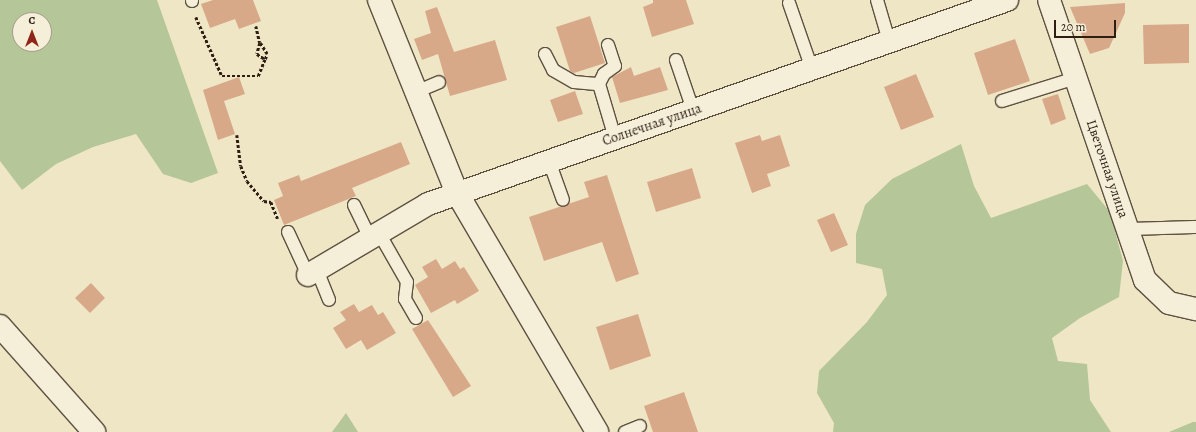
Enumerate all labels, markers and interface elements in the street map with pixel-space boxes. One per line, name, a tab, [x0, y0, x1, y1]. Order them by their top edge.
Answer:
north arrow	[12, 12, 52, 52]
scale bar	[1056, 12, 1118, 38]
text: С	[29, 13, 35, 28]
text: 20 m	[1061, 19, 1085, 35]
street label: Солнечная улица	[600, 100, 704, 150]
street label: Цветочная улица	[1082, 118, 1132, 220]

